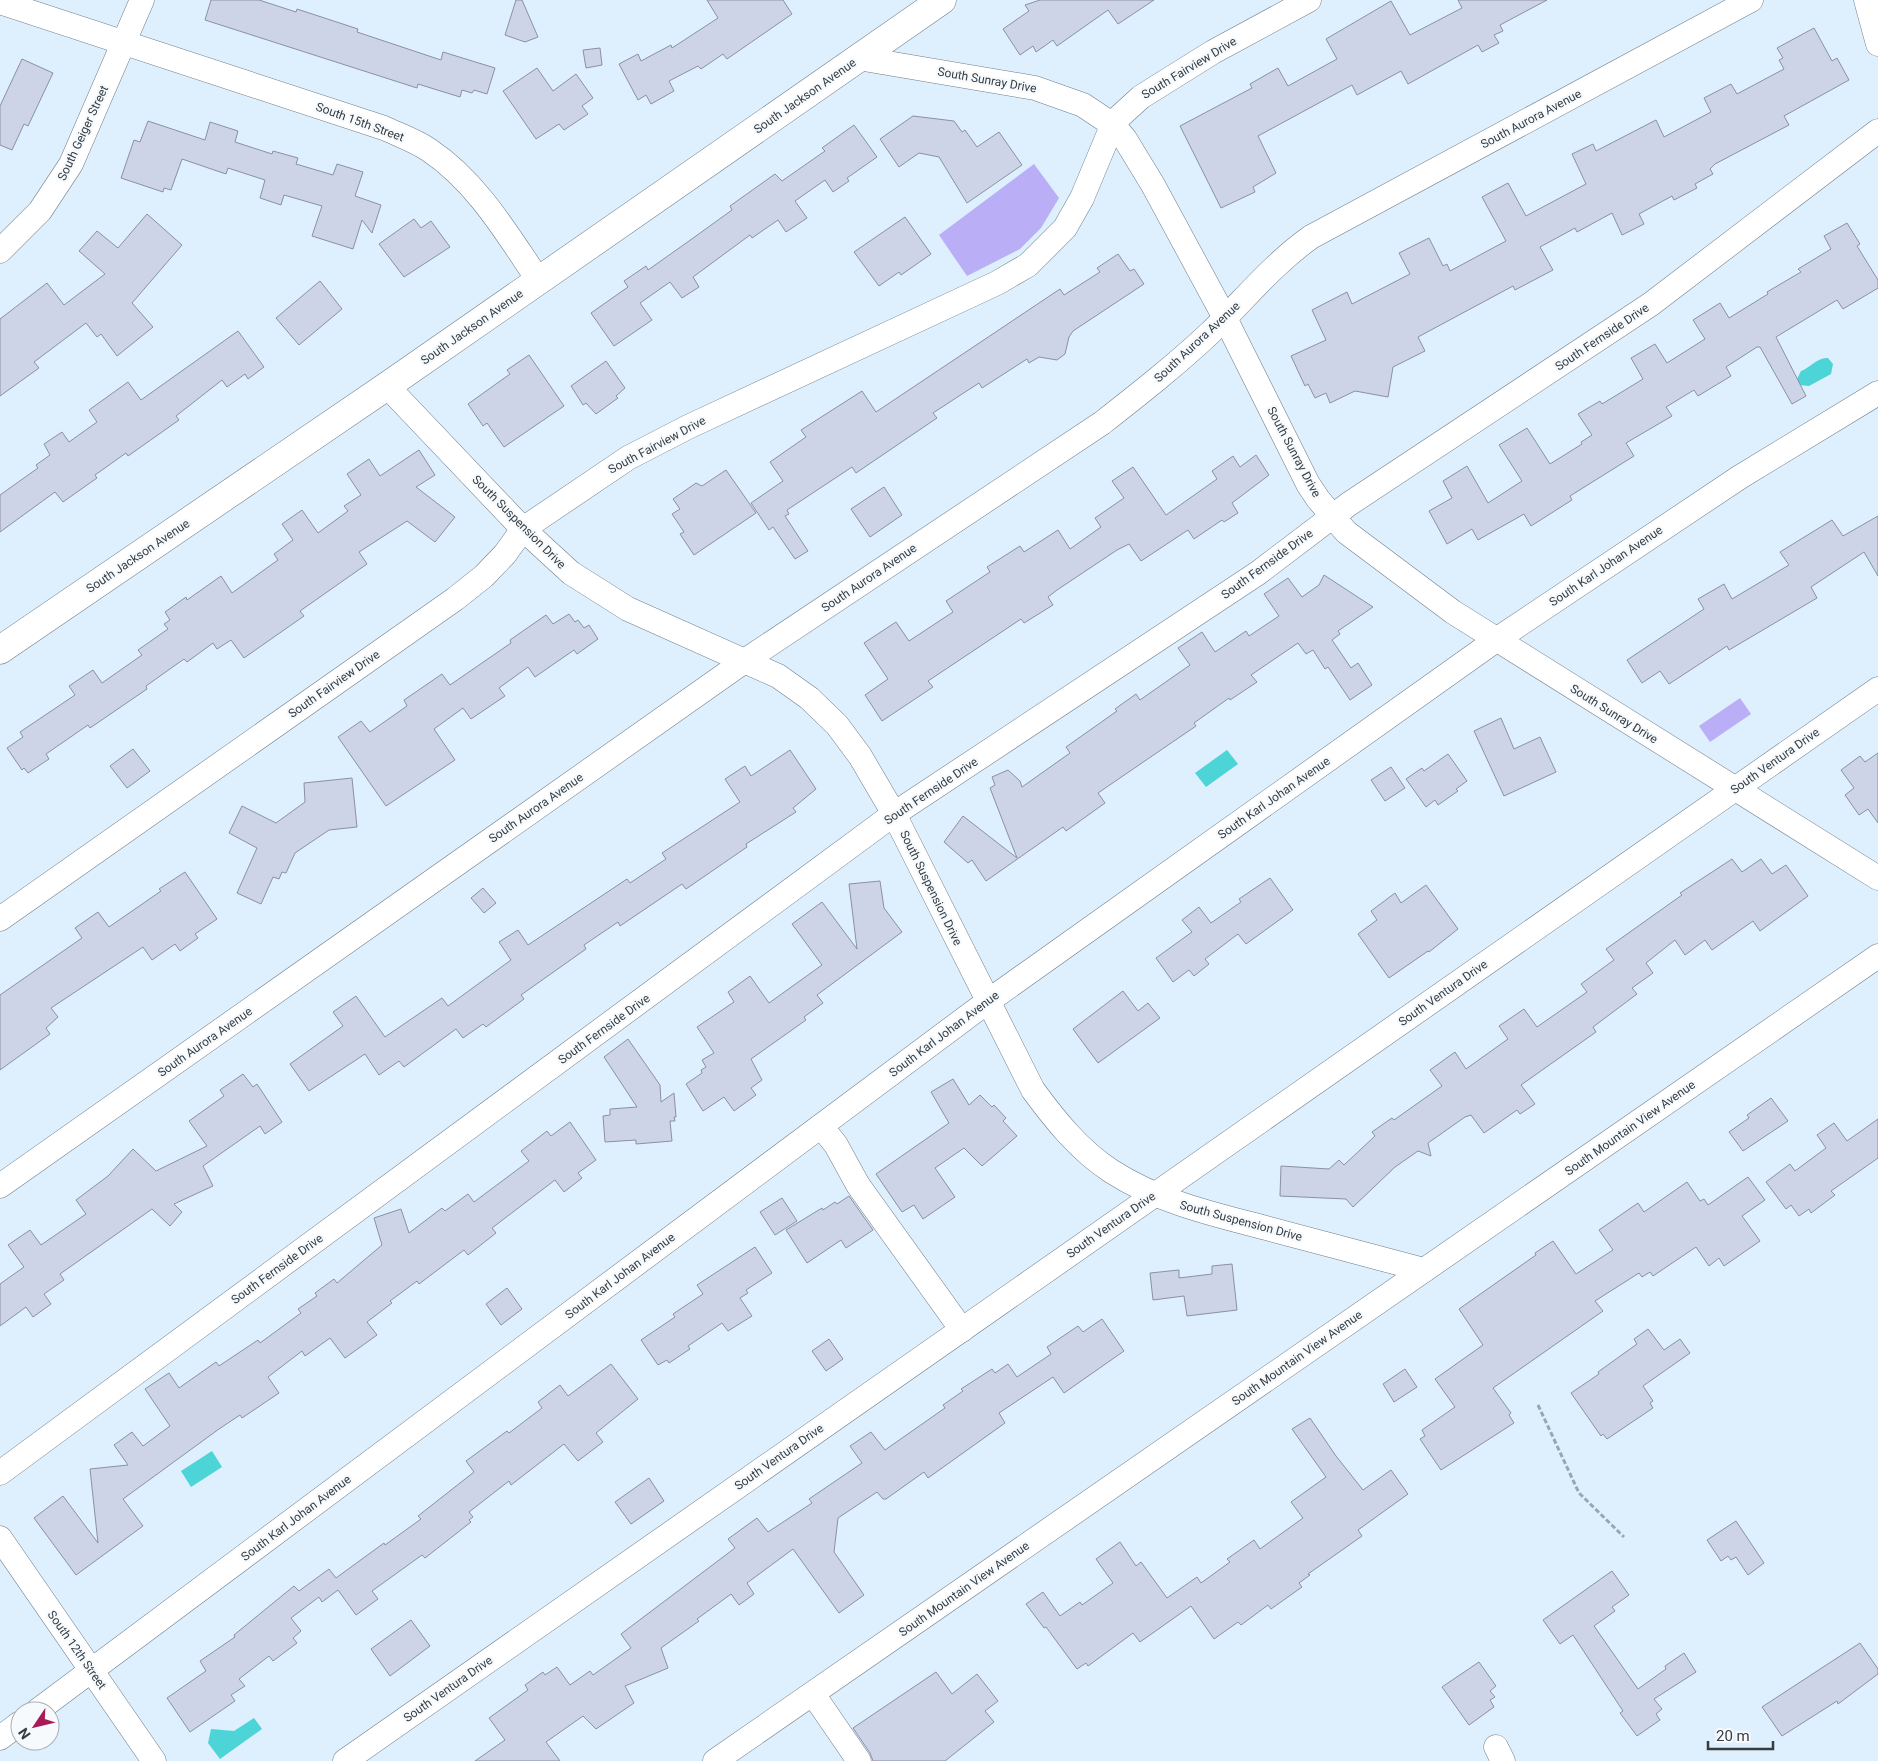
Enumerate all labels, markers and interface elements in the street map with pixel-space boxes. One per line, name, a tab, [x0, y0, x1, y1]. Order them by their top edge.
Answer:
street label: South Fairview Drive	[1139, 34, 1239, 102]
street label: South Jackson Avenue	[751, 55, 859, 137]
street label: South Sunray Drive	[936, 64, 1038, 96]
street label: South Geiger Street	[55, 83, 111, 183]
street label: South Aurora Avenue	[1478, 87, 1584, 151]
street label: South 15th Street	[314, 100, 406, 144]
street label: South Jackson Avenue	[418, 286, 526, 368]
street label: South Aurora Avenue	[1151, 299, 1243, 385]
street label: South Fernside Drive	[1553, 300, 1651, 374]
street label: South Sunray Drive	[1264, 404, 1324, 500]
street label: South Fairview Drive	[606, 413, 708, 477]
street label: South Suspension Drive	[469, 472, 569, 572]
street label: South Jackson Avenue	[84, 516, 192, 596]
street label: South Karl Johan Avenue	[1547, 523, 1665, 609]
street label: South Fernside Drive	[1218, 526, 1316, 602]
street label: South Aurora Avenue	[819, 541, 919, 615]
street label: South Fairview Drive	[286, 647, 382, 721]
street label: South Sunray Drive	[1568, 681, 1660, 747]
street label: South Ventura Drive	[1728, 725, 1822, 797]
street label: South Fernside Drive	[882, 754, 980, 828]
street label: South Karl Johan Avenue	[1215, 754, 1333, 842]
street label: South Aurora Avenue	[486, 770, 586, 846]
street label: South Suspension Drive	[897, 828, 965, 948]
street label: South Ventura Drive	[1396, 957, 1490, 1029]
street label: South Karl Johan Avenue	[886, 988, 1002, 1080]
street label: South Fernside Drive	[555, 991, 653, 1067]
street label: South Aurora Avenue	[155, 1004, 255, 1080]
street label: South Mountain View Avenue	[1562, 1078, 1698, 1178]
street label: South Ventura Drive	[1064, 1189, 1158, 1261]
street label: South Suspension Drive	[1178, 1198, 1304, 1244]
street label: South Karl Johan Avenue	[562, 1230, 678, 1322]
street label: South Fernside Drive	[228, 1231, 326, 1307]
street label: South Mountain View Avenue	[1229, 1308, 1365, 1408]
street label: South Ventura Drive	[732, 1421, 826, 1493]
street label: South Karl Johan Avenue	[238, 1472, 354, 1564]
street label: South Mountain View Avenue	[896, 1539, 1032, 1639]
street label: South 12th Street	[45, 1608, 109, 1692]
street label: South Ventura Drive	[401, 1653, 495, 1725]
north arrow	[10, 1701, 60, 1751]
scale bar	[1708, 1718, 1773, 1750]
text: N	[15, 1725, 34, 1742]
text: 20 m	[1716, 1727, 1750, 1745]

